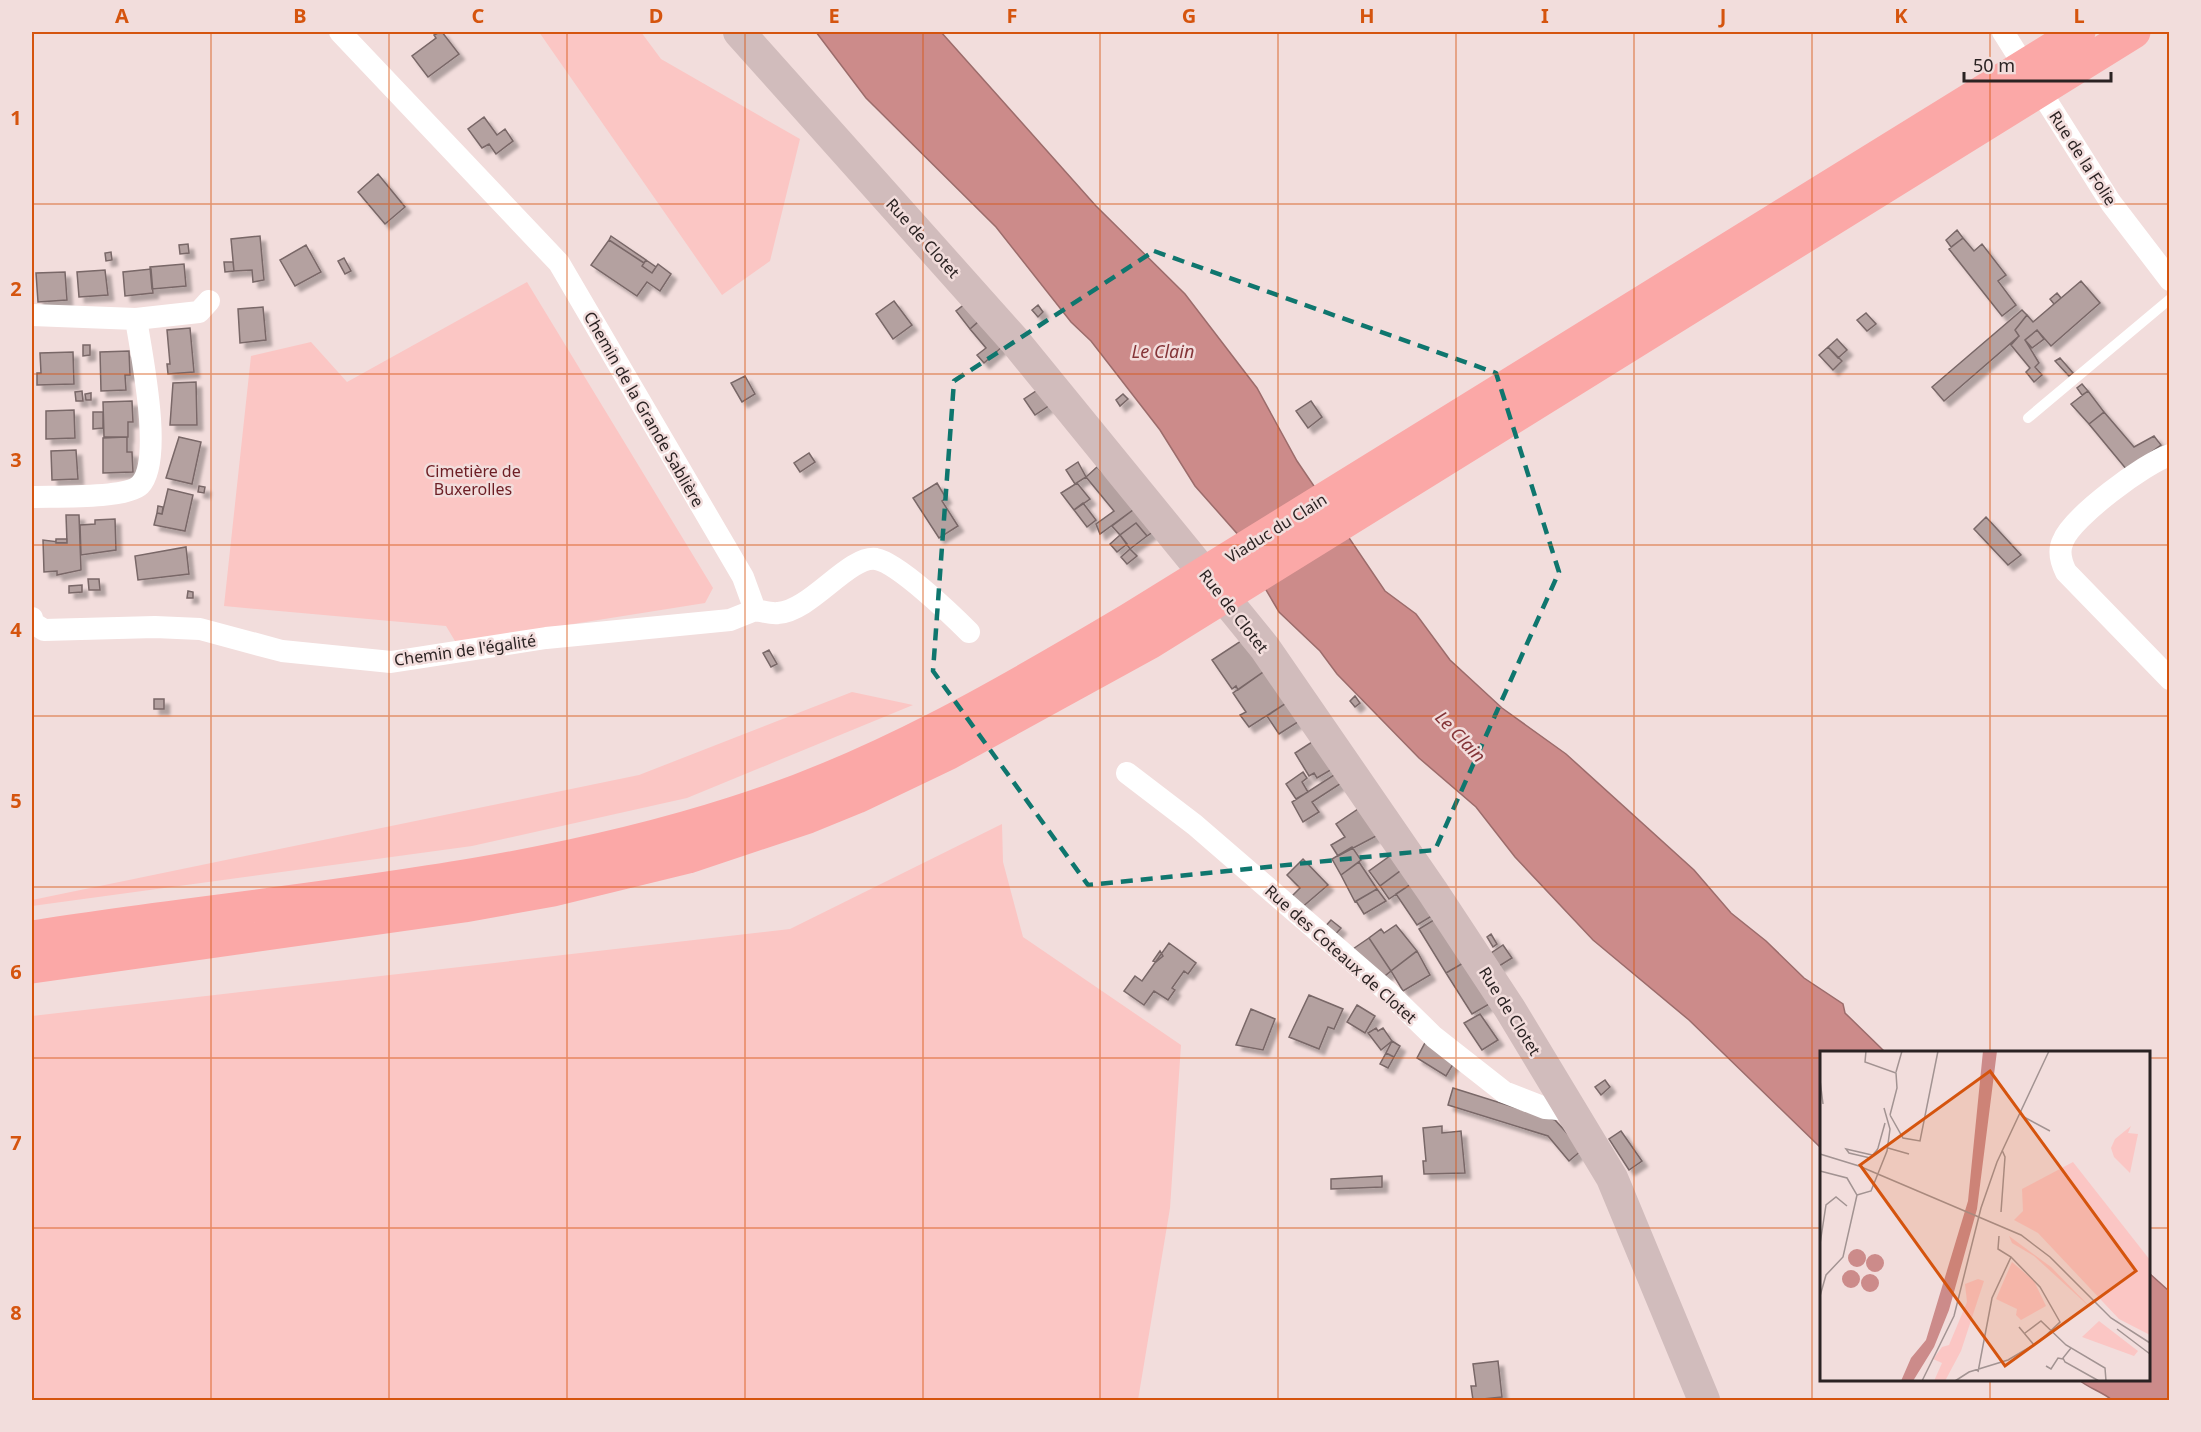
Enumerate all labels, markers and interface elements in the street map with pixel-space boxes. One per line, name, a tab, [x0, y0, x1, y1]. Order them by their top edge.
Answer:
text: A	[115, 2, 129, 29]
text: B	[293, 2, 307, 29]
text: C	[472, 2, 485, 29]
text: D	[649, 2, 663, 29]
text: E	[828, 2, 840, 29]
text: F	[1007, 2, 1017, 29]
text: G	[1182, 2, 1196, 29]
text: H	[1359, 2, 1375, 29]
text: I	[1541, 2, 1549, 29]
text: J	[1718, 2, 1726, 29]
text: K	[1894, 2, 1908, 29]
text: L	[2073, 2, 2085, 29]
scale bar	[1964, 45, 2111, 83]
text: 50 m	[1973, 53, 2015, 77]
text: 1	[10, 104, 22, 131]
street label: Rue de la Folie	[2044, 106, 2122, 210]
street label: Rue de Clotet	[881, 193, 965, 283]
text: 2	[10, 275, 22, 302]
street label: Chemin de la Grande Sablière	[579, 307, 709, 511]
water label: Le Clain	[1132, 339, 1194, 363]
text: 3	[10, 446, 22, 473]
park label: Cimetière de Buxerolles	[425, 460, 521, 500]
street label: Viaduc du Clain	[1221, 488, 1331, 568]
street label: Rue de Clotet	[1194, 565, 1274, 658]
text: 4	[10, 616, 22, 643]
street label: Chemin de l'égalité	[393, 629, 537, 671]
water label: Le Clain	[1430, 705, 1491, 767]
text: 5	[10, 787, 22, 814]
street label: Rue des Coteaux de Clotet	[1260, 880, 1422, 1028]
text: 6	[10, 958, 22, 985]
street label: Rue de Clotet	[1474, 963, 1546, 1060]
inset map	[1820, 1051, 2150, 1381]
text: 7	[10, 1129, 22, 1156]
text: 8	[10, 1299, 22, 1326]

